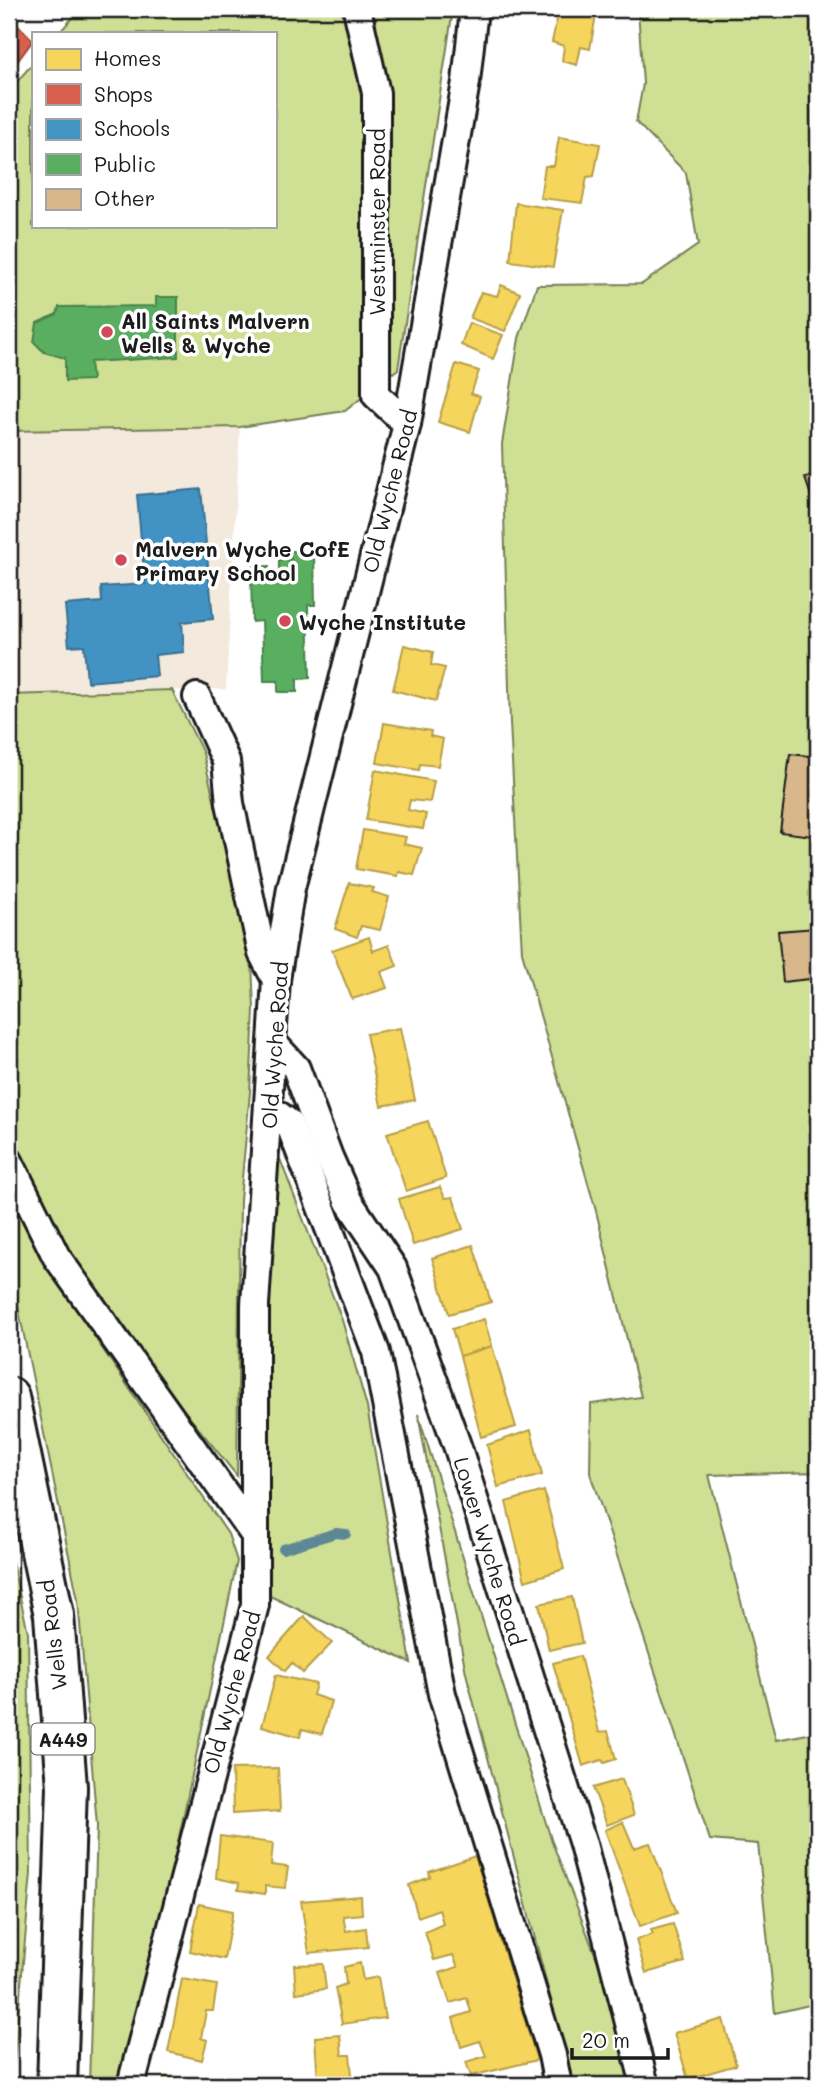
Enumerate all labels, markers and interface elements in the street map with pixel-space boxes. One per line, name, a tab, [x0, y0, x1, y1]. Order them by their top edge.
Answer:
legend	[32, 32, 276, 228]
text: Homes	[94, 44, 161, 71]
text: Shops	[94, 80, 153, 107]
text: Schools	[94, 114, 170, 141]
street label: Westminster Road	[363, 128, 390, 316]
text: Public	[94, 150, 156, 177]
text: Other	[94, 184, 155, 211]
place label: All Saints Malvern Wells & Wyche	[121, 307, 310, 359]
marker: All Saints Malvern Wells & Wyche	[99, 324, 115, 340]
street label: Old Wyche Road	[356, 406, 422, 576]
place label: Malvern Wyche CofE Primary School	[135, 535, 350, 587]
marker: Malvern Wyche CofE Primary School	[113, 552, 129, 568]
place label: Wyche Institute	[299, 608, 466, 636]
marker: Wyche Institute	[277, 613, 293, 629]
street label: Old Wyche Road	[255, 960, 293, 1130]
street label: Lower Wyche Road	[448, 1453, 532, 1649]
street label: Wells Road	[32, 1578, 72, 1692]
street label: Old Wyche Road	[196, 1608, 266, 1776]
road number: A449	[32, 1723, 94, 1754]
scale bar	[572, 2017, 668, 2061]
text: 20 m	[582, 2026, 630, 2053]

